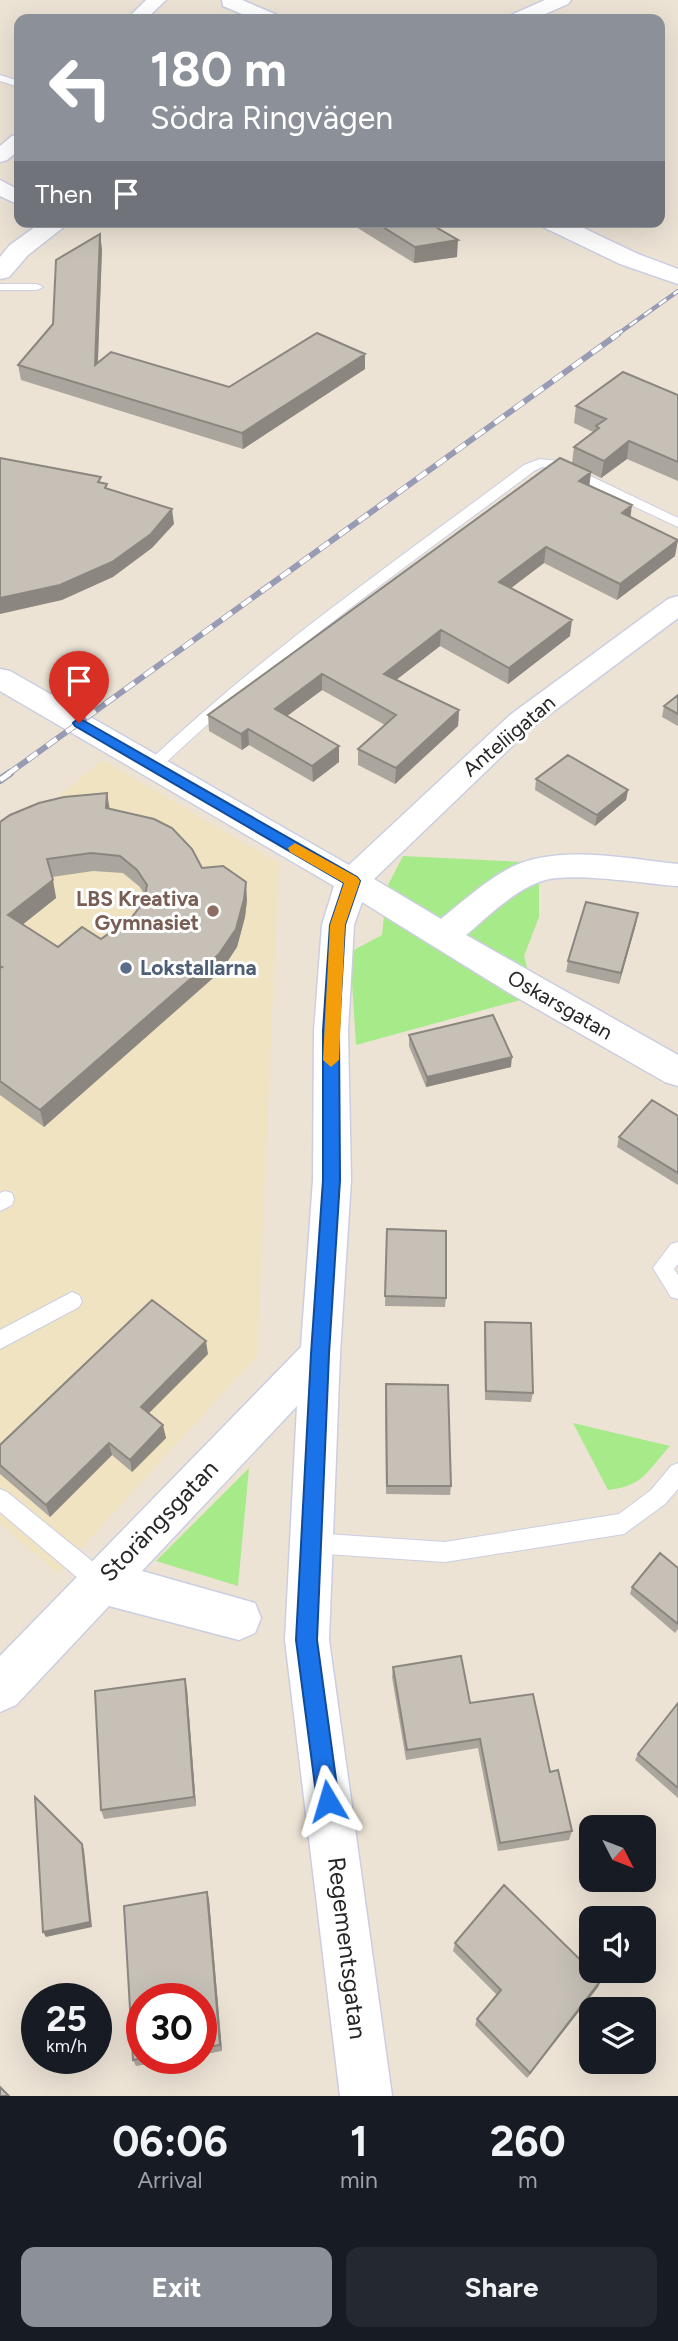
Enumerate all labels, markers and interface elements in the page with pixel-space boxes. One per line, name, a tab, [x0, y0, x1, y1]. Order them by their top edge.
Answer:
text: 180 m	[150, 39, 287, 98]
icon: left	[35, 42, 126, 133]
text: Södra Ringvägen	[150, 99, 393, 137]
icon: arrive	[107, 175, 145, 213]
text: Then	[35, 178, 93, 210]
pin	[49, 651, 109, 723]
icon: arrive	[60, 662, 98, 700]
street label: Anteliigatan	[457, 690, 560, 782]
place label: LBS Kreativa Gymnasiet	[76, 886, 199, 935]
marker: LBS Kreativa Gymnasiet	[205, 903, 221, 919]
place label: Lokstallarna	[140, 955, 257, 980]
marker: Lokstallarna	[118, 960, 134, 976]
street label: Oskarsgatan	[503, 964, 617, 1045]
street label: Storängsgatan	[93, 1454, 224, 1587]
position arrow	[291, 1764, 365, 1838]
north arrow	[579, 1815, 656, 1892]
map controls	[579, 1815, 656, 2074]
street label: Regementsgatan	[322, 1855, 373, 2041]
button: sound	[579, 1906, 656, 1983]
speed limit sign: 30	[126, 1983, 217, 2074]
button: layers	[579, 1997, 656, 2074]
text: 25	[46, 1998, 87, 2040]
text: km/h	[46, 2035, 87, 2057]
text: 06:06	[112, 2116, 228, 2167]
text: 1	[350, 2116, 368, 2167]
text: 260	[490, 2116, 566, 2167]
text: Arrival	[138, 2166, 202, 2194]
text: min	[340, 2166, 378, 2194]
text: m	[518, 2166, 538, 2194]
button: Exit	[21, 2247, 332, 2327]
button: Share	[346, 2247, 657, 2327]

